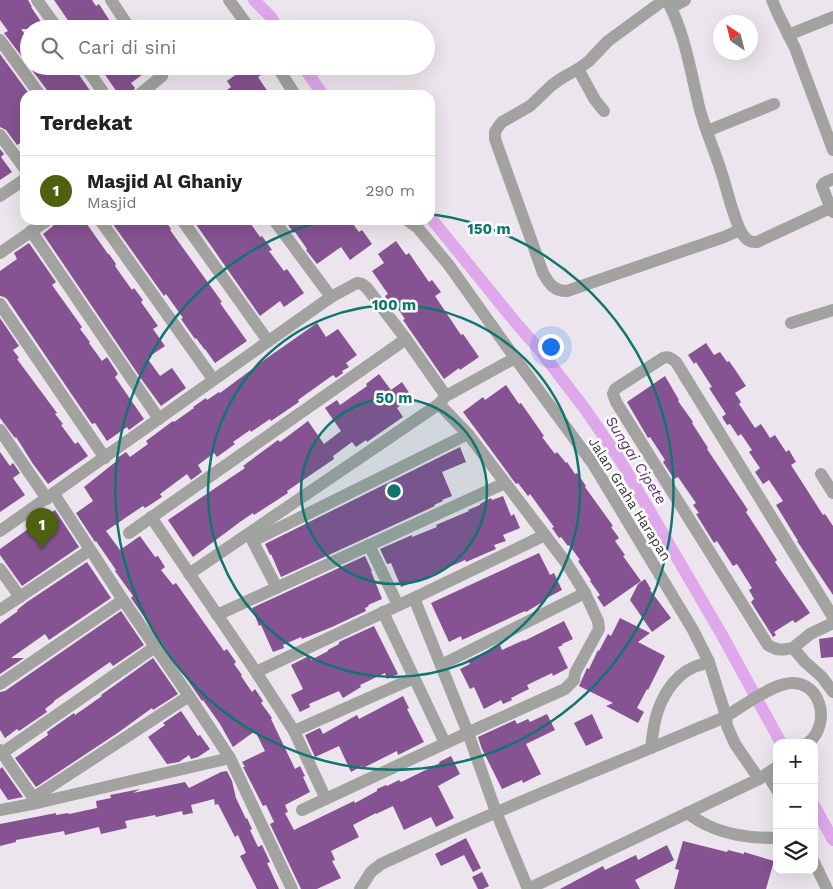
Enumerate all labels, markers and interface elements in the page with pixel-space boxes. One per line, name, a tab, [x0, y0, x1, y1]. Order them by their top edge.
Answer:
north arrow	[713, 15, 758, 60]
search box	[20, 20, 435, 75]
icon: search	[38, 34, 66, 62]
text: Cari di sini	[78, 36, 176, 59]
text: Terdekat	[40, 110, 132, 135]
text: Masjid Al Ghaniy	[87, 170, 242, 193]
text: 1	[53, 181, 59, 200]
text: 290 m	[365, 181, 415, 200]
text: Masjid	[87, 193, 137, 212]
text: 150 m	[467, 220, 511, 238]
text: 100 m	[372, 296, 416, 314]
your location	[538, 334, 564, 360]
text: 50 m	[376, 389, 412, 407]
water label: Sungai Cipete	[602, 412, 670, 508]
street label: Jalan Graha Harapan	[585, 434, 675, 564]
centre of rings	[385, 482, 403, 500]
pin: 1	[26, 508, 58, 549]
map controls	[773, 739, 818, 874]
button: +	[773, 739, 818, 784]
button: −	[773, 784, 818, 829]
button: layers	[773, 829, 818, 874]

